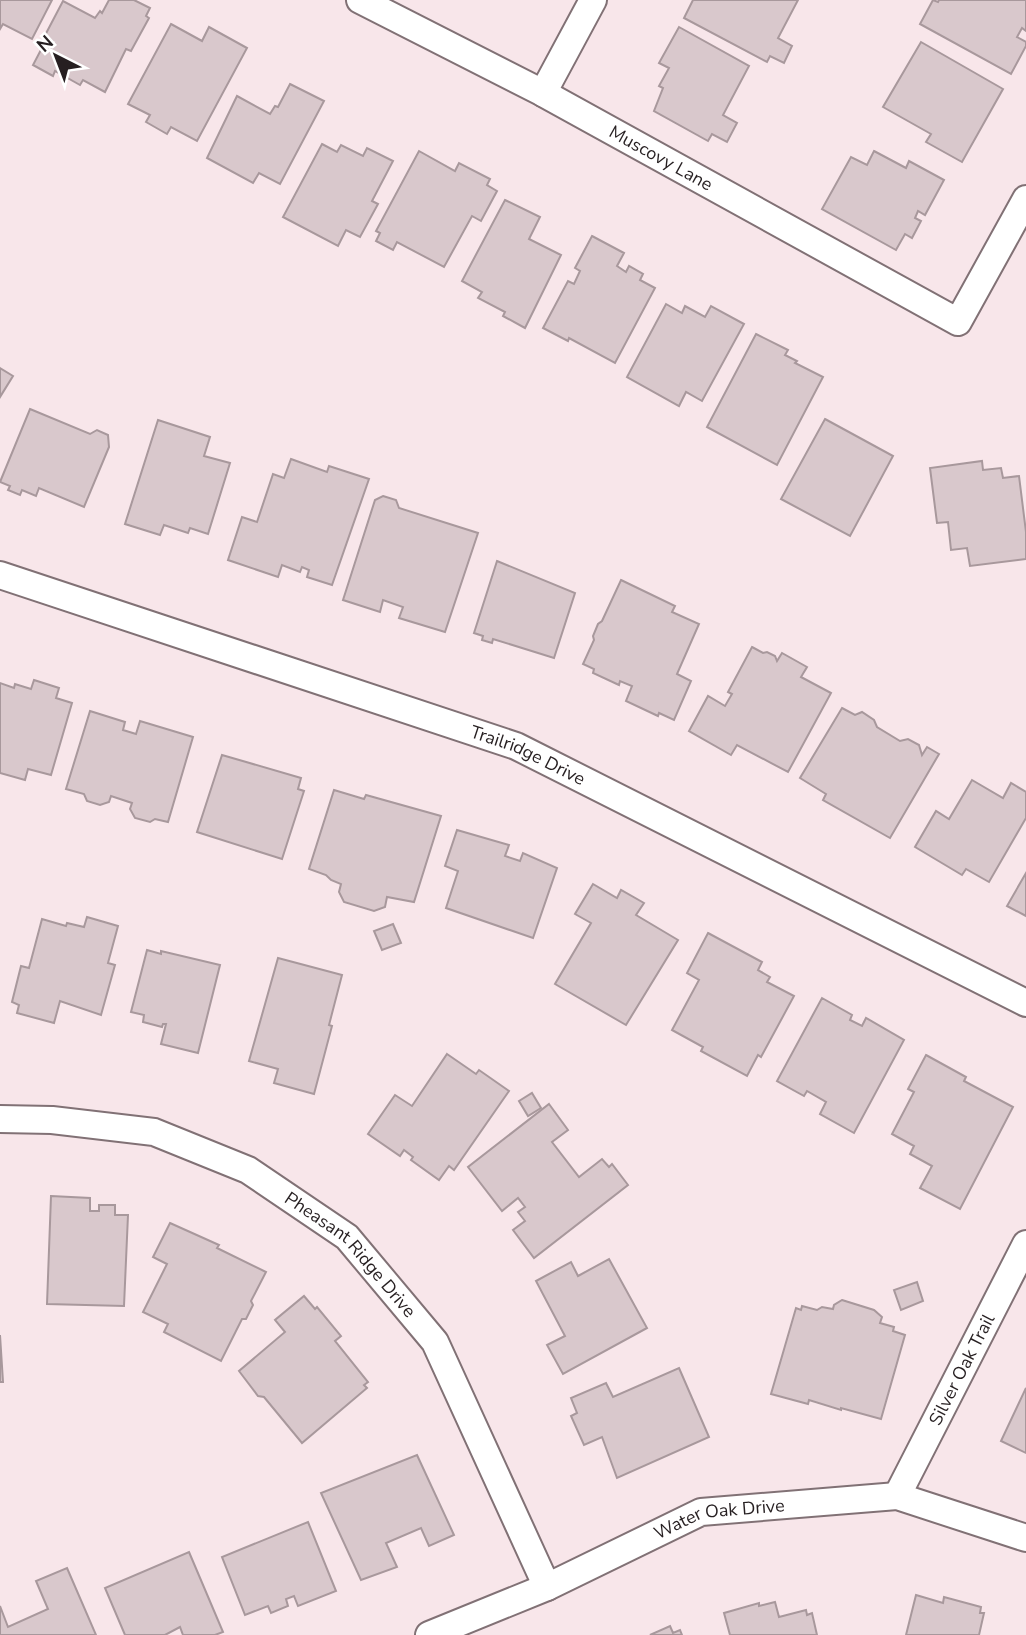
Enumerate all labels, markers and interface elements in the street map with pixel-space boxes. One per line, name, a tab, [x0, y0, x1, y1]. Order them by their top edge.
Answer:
north arrow	[21, 21, 91, 91]
text: N	[31, 30, 59, 59]
street label: Muscovy Lane	[605, 120, 717, 196]
street label: Trailridge Drive	[467, 720, 589, 791]
street label: Pheasant Ridge Drive	[280, 1186, 421, 1323]
street label: Silver Oak Trail	[923, 1309, 1001, 1429]
street label: Water Oak Drive	[650, 1493, 785, 1545]

